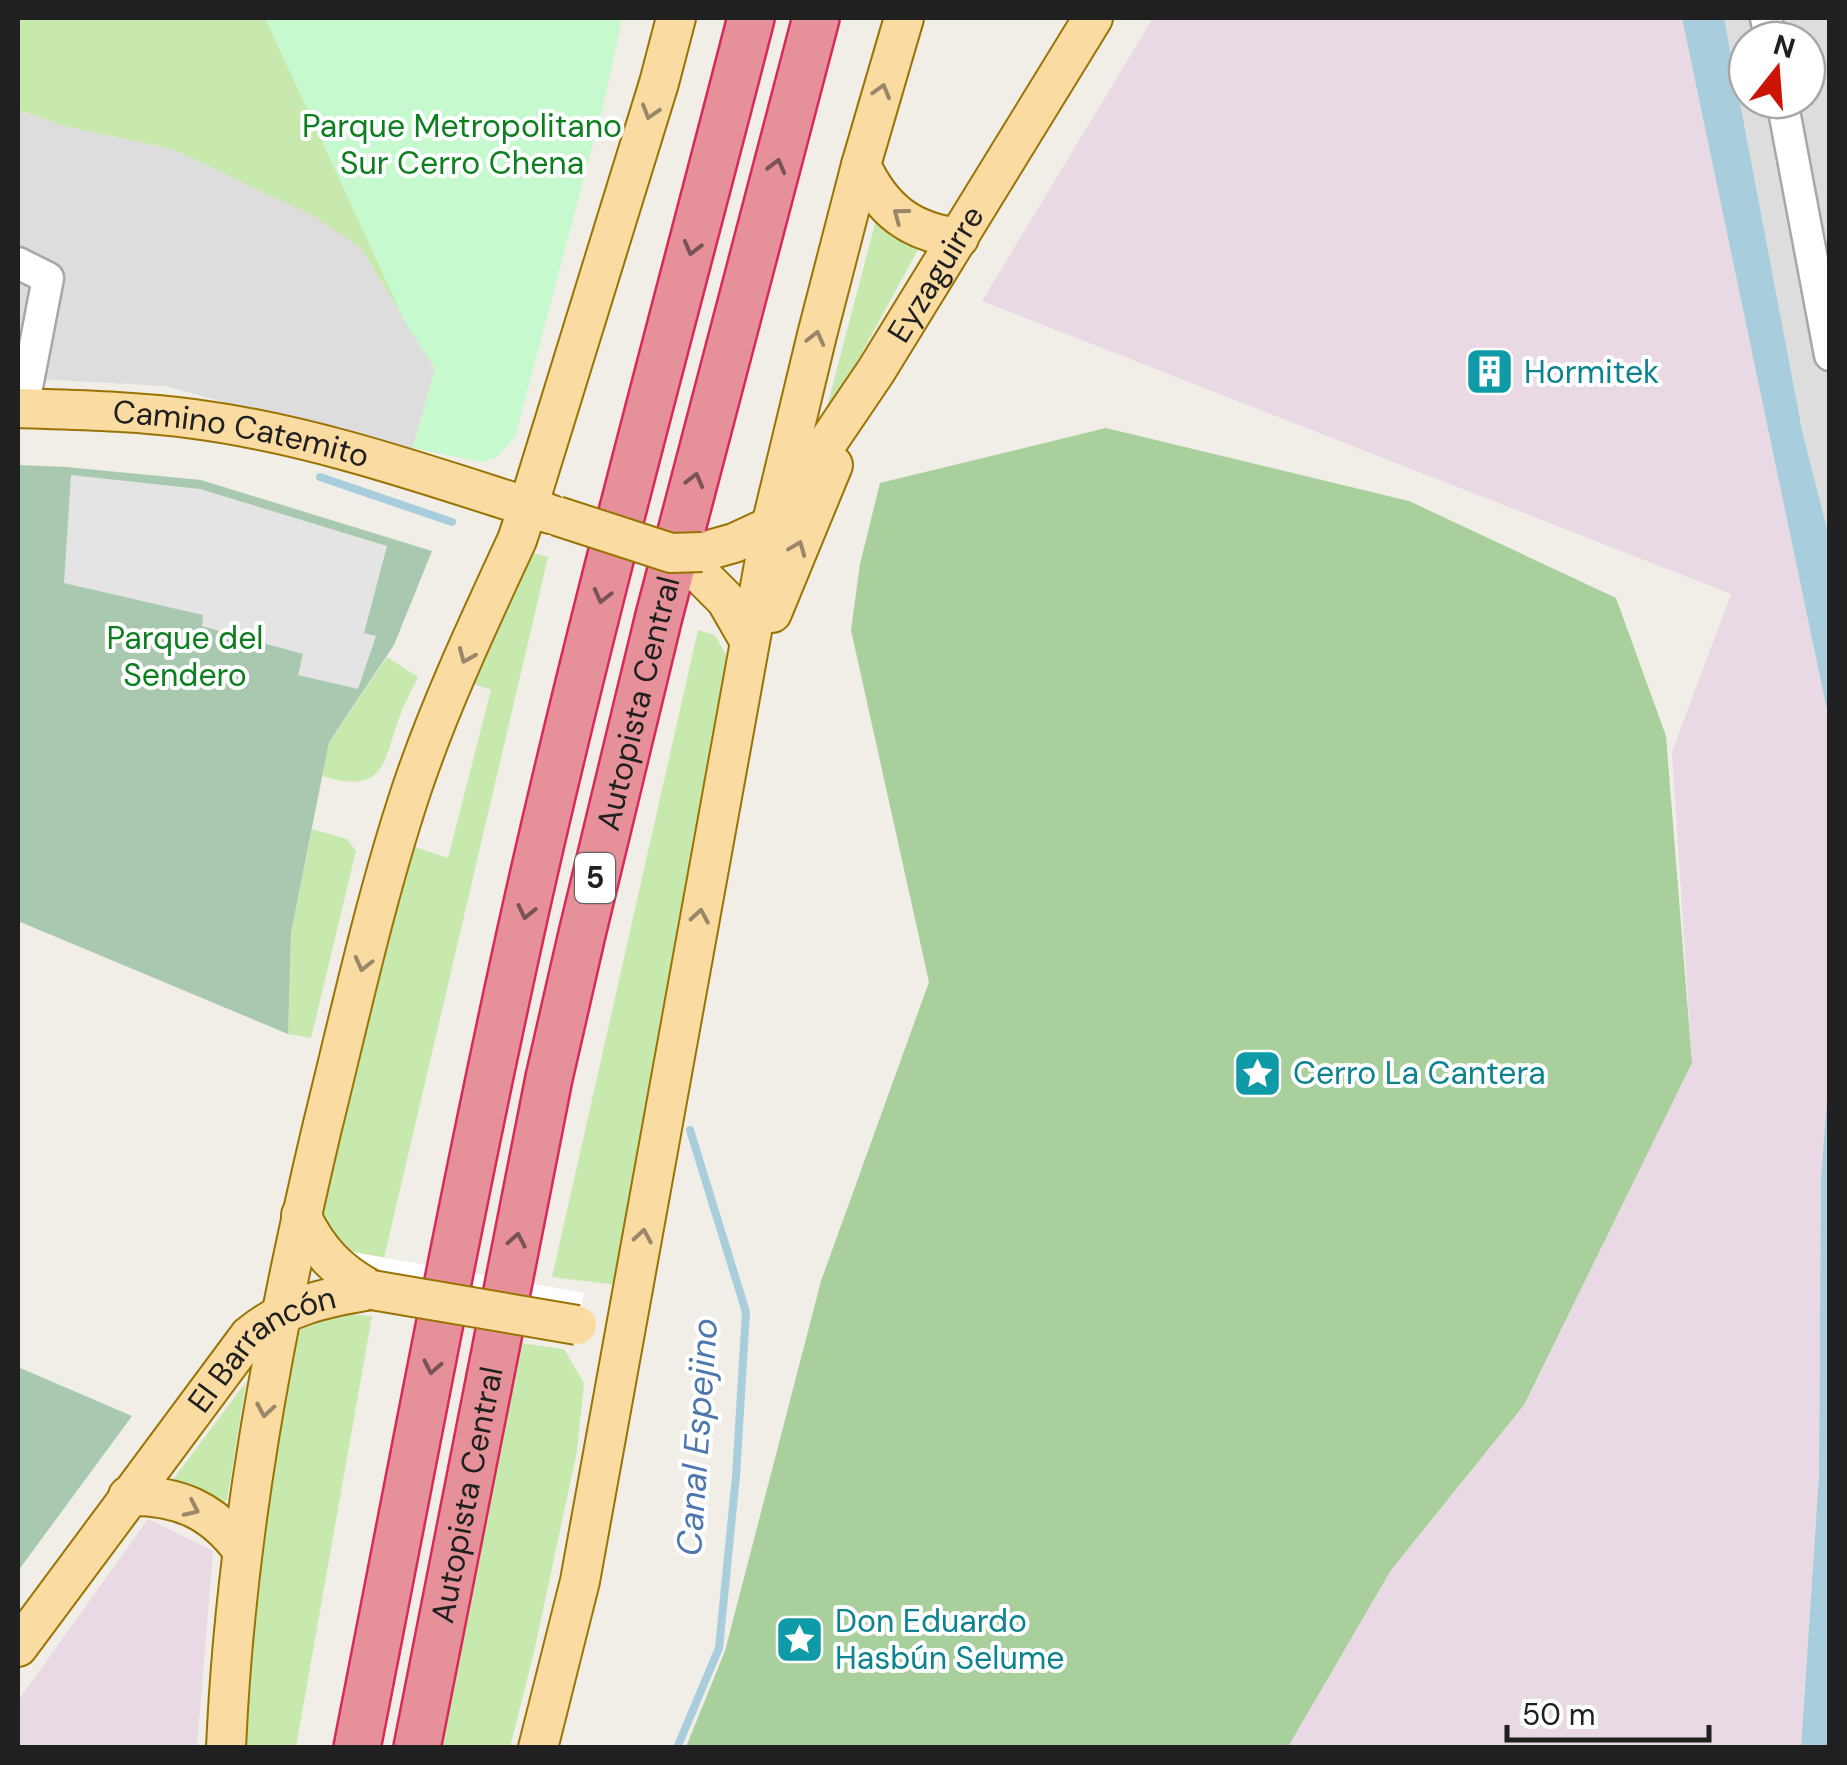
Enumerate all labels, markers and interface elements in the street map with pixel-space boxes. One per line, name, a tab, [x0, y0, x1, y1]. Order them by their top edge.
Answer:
north arrow	[1727, 20, 1827, 120]
text: N	[1769, 26, 1799, 67]
one-way arrow	[871, 83, 892, 101]
one-way arrow	[642, 102, 662, 119]
park label: Parque Metropolitano Sur Cerro Chena	[302, 105, 622, 184]
one-way arrow	[765, 158, 786, 175]
street label: Eyzaguirre	[878, 198, 994, 350]
one-way arrow	[893, 210, 911, 227]
one-way arrow	[683, 238, 704, 256]
one-way arrow	[805, 330, 826, 347]
building icon: Hormitek	[1463, 346, 1515, 398]
place label: Hormitek	[1524, 351, 1659, 393]
street label: Camino Catemito	[112, 391, 374, 477]
one-way arrow	[683, 472, 704, 489]
one-way arrow	[786, 540, 806, 557]
street label: Autopista Central	[587, 572, 690, 835]
one-way arrow	[593, 587, 614, 604]
park label: Parque del Sendero	[107, 617, 263, 696]
one-way arrow	[458, 646, 478, 664]
road number: 5	[575, 853, 615, 903]
one-way arrow	[517, 903, 538, 920]
one-way arrow	[689, 908, 710, 925]
one-way arrow	[354, 955, 375, 972]
place icon: Cerro La Cantera	[1232, 1047, 1284, 1099]
place label: Cerro La Cantera	[1293, 1052, 1546, 1094]
one-way arrow	[632, 1228, 653, 1245]
one-way arrow	[506, 1232, 527, 1249]
street label: El Barrancón	[178, 1276, 340, 1421]
water label: Canal Espejino	[666, 1317, 728, 1557]
one-way arrow	[422, 1359, 443, 1376]
street label: Autopista Central	[421, 1363, 513, 1627]
one-way arrow	[255, 1402, 276, 1418]
one-way arrow	[182, 1496, 200, 1516]
place label: Don Eduardo Hasbún Selume	[835, 1600, 1064, 1679]
place icon: Don Eduardo Hasbún Selume	[774, 1613, 826, 1665]
scale bar	[1507, 1680, 1710, 1742]
text: 50 m	[1522, 1695, 1596, 1734]

